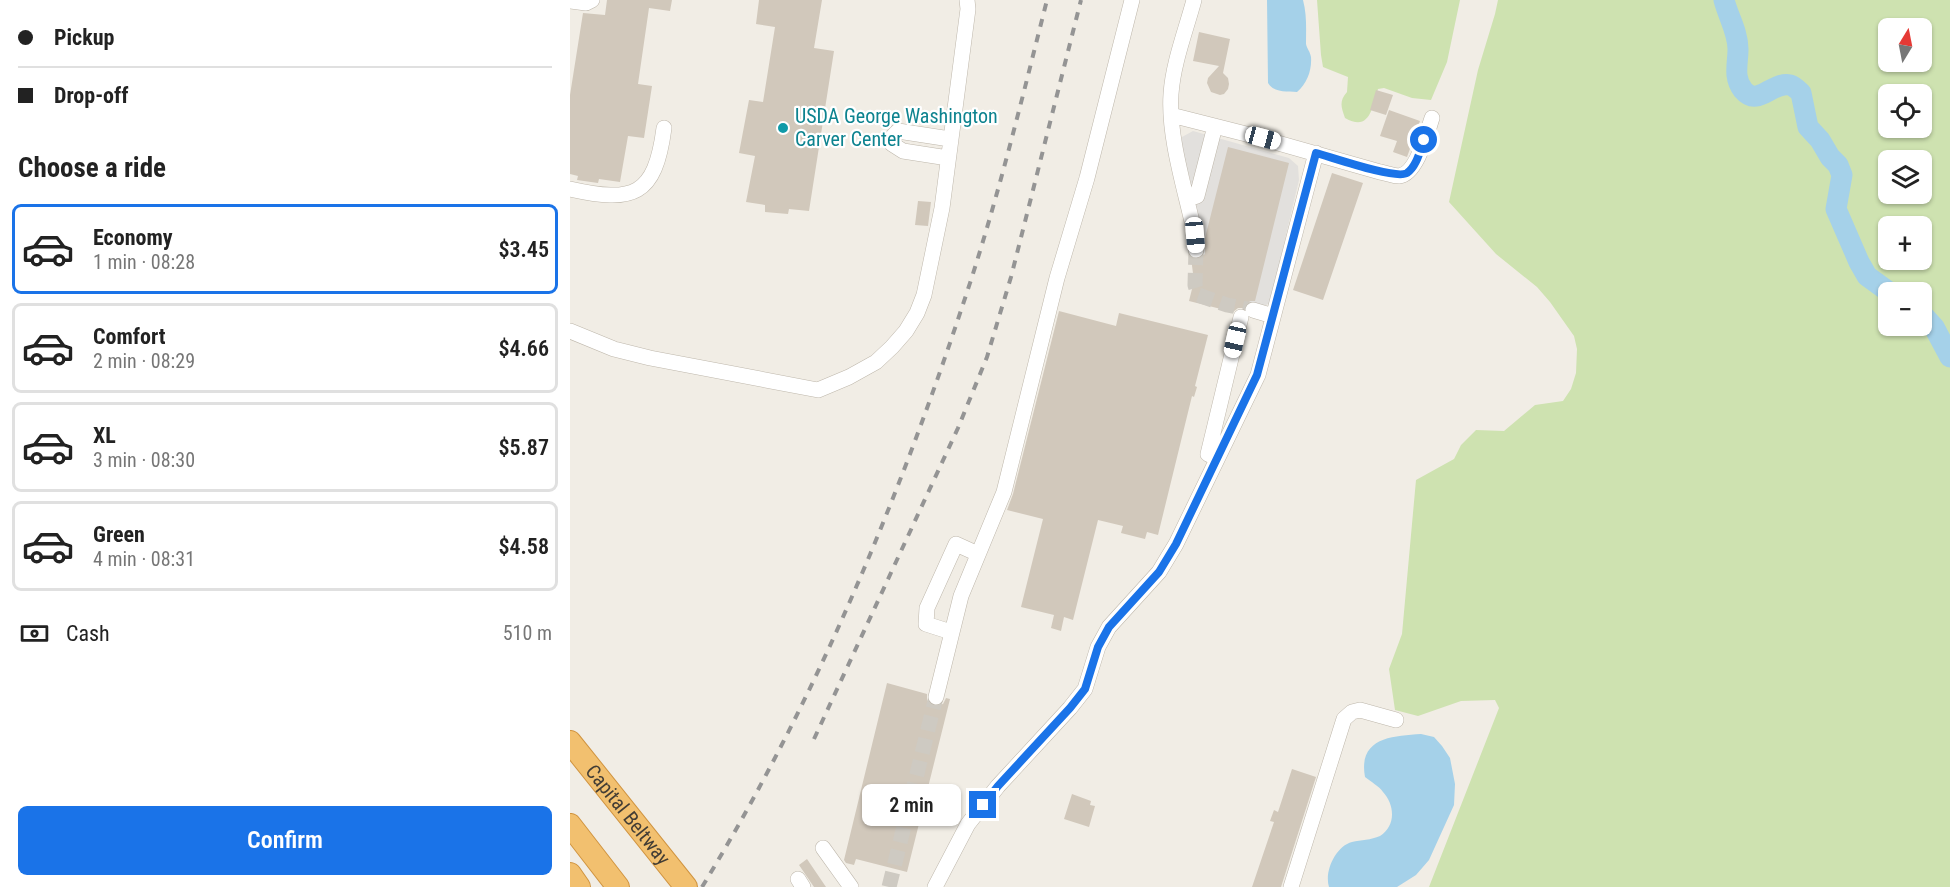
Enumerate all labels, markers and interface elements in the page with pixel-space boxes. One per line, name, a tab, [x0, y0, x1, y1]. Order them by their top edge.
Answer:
north arrow	[1878, 18, 1932, 72]
map controls	[1878, 18, 1932, 336]
text: Pickup	[54, 25, 114, 50]
text: Drop-off	[54, 83, 128, 108]
button: locate	[1878, 84, 1932, 138]
place label: USDA George Washington Carver Center	[795, 104, 998, 151]
marker: USDA George Washington Carver Center	[776, 121, 790, 135]
car	[1243, 125, 1283, 151]
route start	[1410, 126, 1437, 153]
button: layers	[1878, 150, 1932, 204]
text: Choose a ride	[18, 152, 166, 184]
car	[1184, 216, 1206, 254]
button: +	[1878, 216, 1932, 270]
icon: car	[21, 222, 75, 276]
text: Economy	[93, 225, 173, 250]
text: $3.45	[498, 237, 549, 262]
text: 1 min · 08:28	[93, 250, 195, 274]
button: −	[1878, 282, 1932, 336]
car	[1222, 320, 1248, 360]
icon: car	[21, 321, 75, 375]
text: Comfort	[93, 324, 166, 349]
text: $4.66	[498, 336, 549, 361]
text: 2 min · 08:29	[93, 349, 195, 373]
icon: car	[21, 420, 75, 474]
text: XL	[93, 423, 116, 448]
text: $5.87	[498, 435, 549, 460]
text: 3 min · 08:30	[93, 448, 195, 472]
icon: car	[21, 519, 75, 573]
text: Green	[93, 522, 145, 547]
text: $4.58	[498, 534, 549, 559]
text: 4 min · 08:31	[93, 547, 195, 571]
icon: cash	[18, 617, 51, 650]
text: Cash	[66, 621, 110, 646]
text: 510 m	[503, 621, 552, 645]
street label: Capital Beltway	[581, 760, 675, 870]
callout: 2 min	[863, 784, 962, 826]
route end	[969, 791, 996, 818]
text: 2 min	[889, 793, 934, 817]
button: Confirm	[18, 806, 552, 875]

